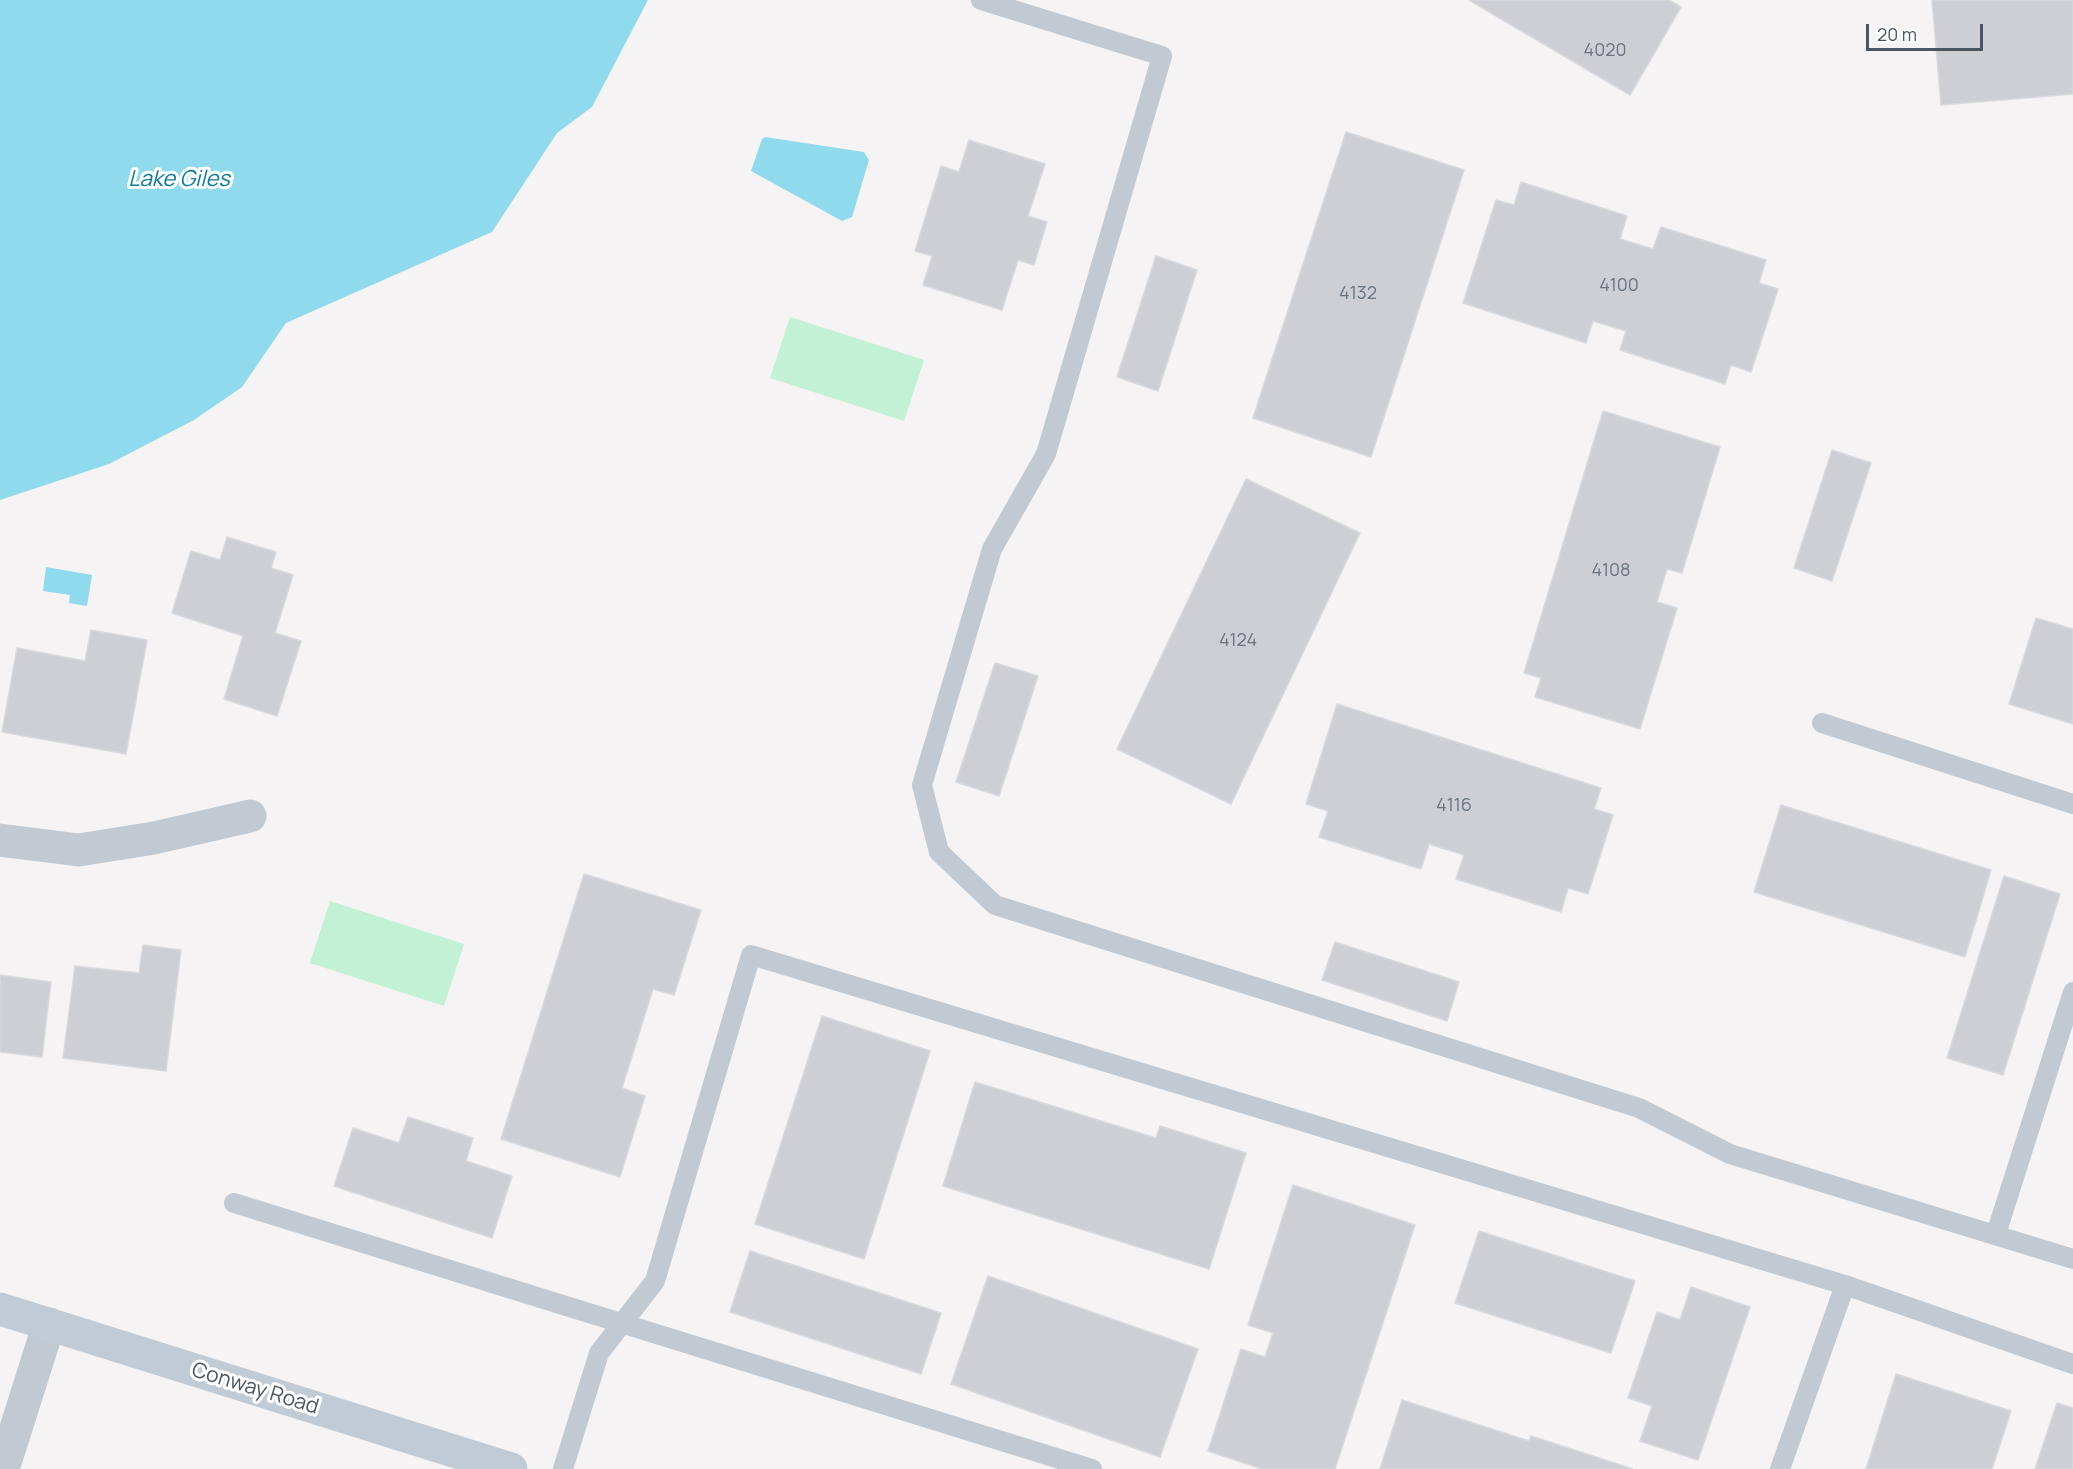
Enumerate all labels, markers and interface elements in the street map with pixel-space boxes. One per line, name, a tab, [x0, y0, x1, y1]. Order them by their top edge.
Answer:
scale bar	[1869, 12, 1986, 50]
text: 20 m	[1877, 22, 1917, 46]
house number: 4020	[1584, 40, 1626, 62]
water label: Lake Giles	[128, 167, 230, 193]
house number: 4100	[1599, 275, 1639, 297]
house number: 4132	[1339, 283, 1377, 305]
house number: 4108	[1591, 560, 1631, 582]
house number: 4124	[1219, 630, 1257, 652]
house number: 4116	[1436, 795, 1472, 817]
street label: Conway Road	[188, 1358, 322, 1420]

